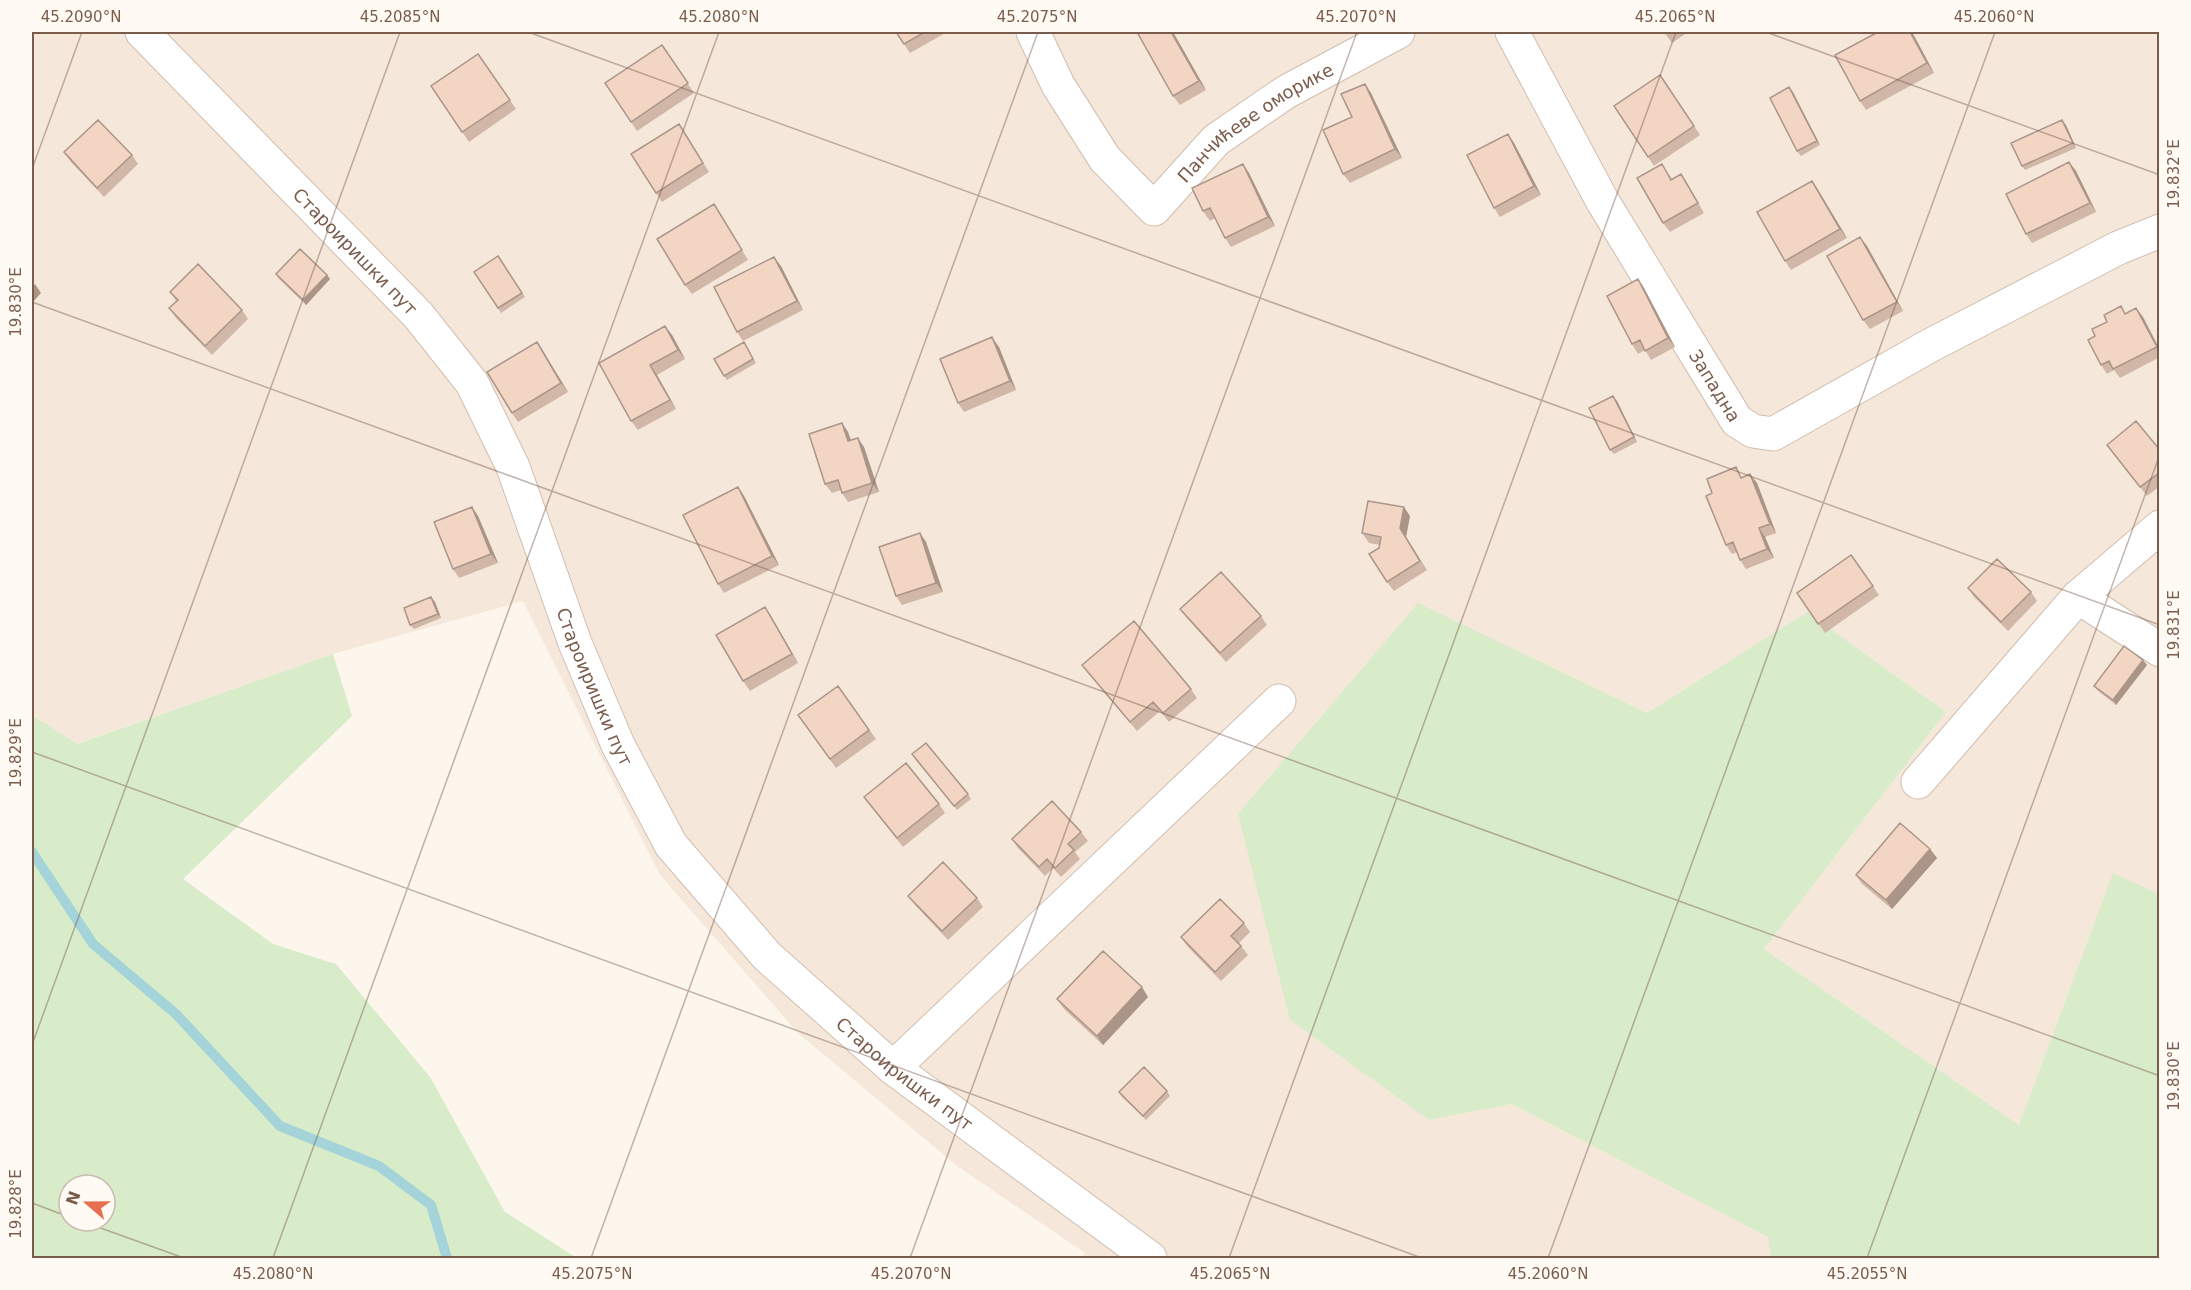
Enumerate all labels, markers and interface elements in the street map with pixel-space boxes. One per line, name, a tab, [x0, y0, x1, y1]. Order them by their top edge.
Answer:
text: 45.2090°N	[41, 8, 121, 26]
text: 45.2085°N	[360, 8, 440, 26]
text: 45.2080°N	[679, 8, 759, 26]
text: 45.2075°N	[997, 8, 1077, 26]
text: 45.2070°N	[1316, 8, 1396, 26]
text: 45.2065°N	[1635, 8, 1715, 26]
text: 45.2060°N	[1954, 8, 2034, 26]
street label: Панчићеве оморике	[1173, 58, 1337, 186]
text: 19.832°E	[2165, 139, 2183, 209]
street label: Староиришки пут	[289, 183, 422, 319]
text: 19.830°E	[7, 267, 25, 337]
street label: Западна	[1685, 346, 1745, 425]
text: 19.831°E	[2165, 590, 2183, 660]
street label: Староиришки пут	[553, 605, 637, 769]
text: 19.829°E	[7, 718, 25, 788]
street label: Староиришки пут	[832, 1012, 977, 1134]
text: 19.830°E	[2165, 1041, 2183, 1111]
text: 19.828°E	[7, 1169, 25, 1239]
north arrow	[57, 1173, 117, 1233]
text: N	[62, 1188, 85, 1208]
text: 45.2080°N	[233, 1265, 313, 1283]
text: 45.2075°N	[552, 1265, 632, 1283]
text: 45.2070°N	[871, 1265, 951, 1283]
text: 45.2065°N	[1190, 1265, 1270, 1283]
text: 45.2060°N	[1508, 1265, 1588, 1283]
text: 45.2055°N	[1827, 1265, 1907, 1283]

